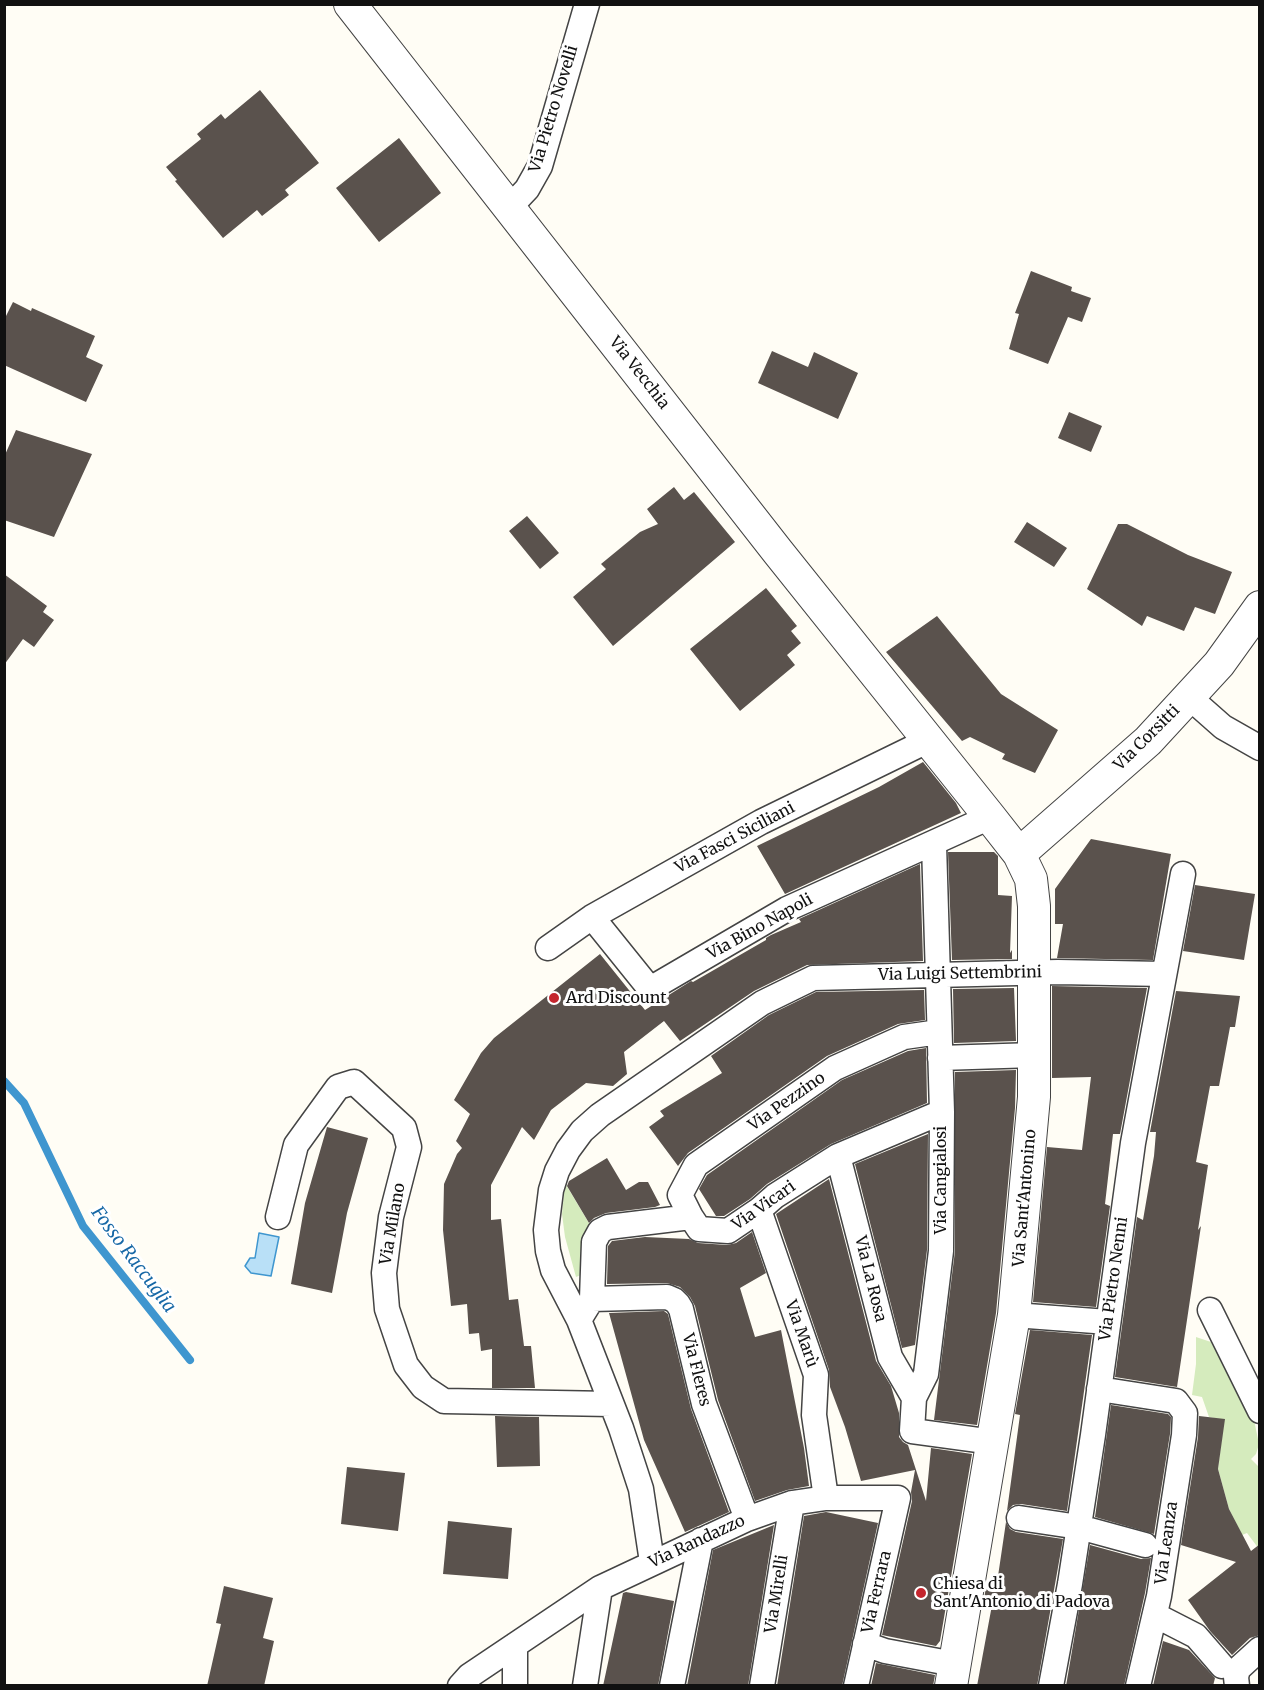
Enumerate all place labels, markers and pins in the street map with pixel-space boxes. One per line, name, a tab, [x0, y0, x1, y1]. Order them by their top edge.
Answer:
place label: Ard Discount	[566, 988, 666, 1008]
marker: Ard Discount	[547, 991, 561, 1005]
place label: Chiesa di Sant'Antonio di Padova	[933, 1574, 1110, 1612]
marker: Chiesa di Sant'Antonio di Padova	[914, 1586, 928, 1600]

